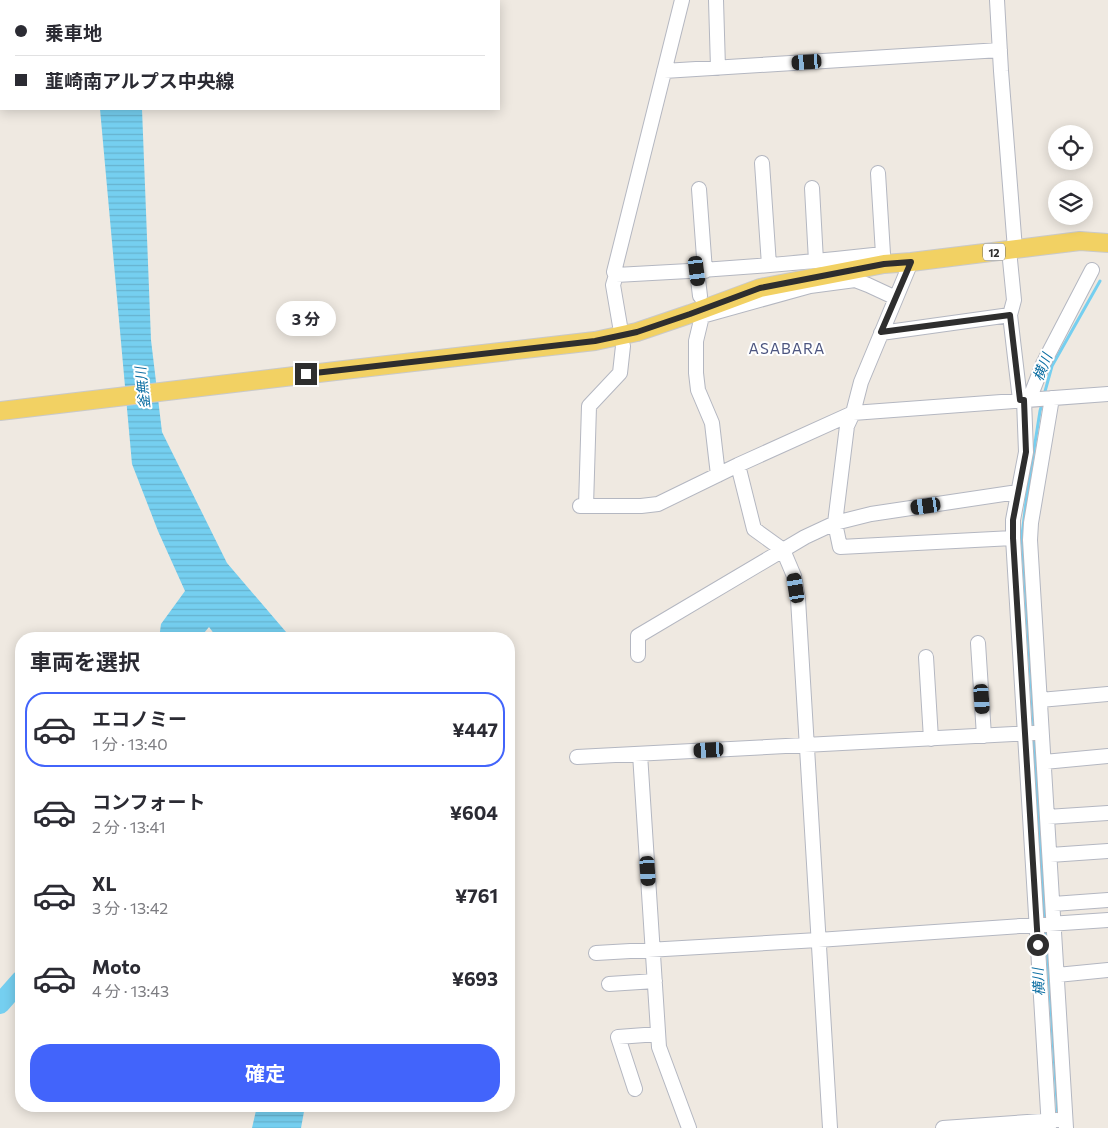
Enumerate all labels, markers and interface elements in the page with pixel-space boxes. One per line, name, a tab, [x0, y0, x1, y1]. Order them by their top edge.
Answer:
text: 乗車地	[45, 21, 102, 44]
car	[791, 53, 822, 71]
text: 韮崎南アルプス中央線	[45, 69, 235, 92]
map controls	[1048, 125, 1093, 225]
button: locate	[1048, 125, 1093, 170]
button: layers	[1048, 180, 1093, 225]
road number: 12	[983, 243, 1005, 260]
car	[687, 255, 706, 287]
callout: 3 分	[276, 302, 336, 336]
text: 3 分	[292, 309, 320, 328]
district label: ASABARA	[749, 339, 825, 357]
water label: 横川	[1029, 349, 1056, 383]
route end	[295, 363, 317, 385]
water label: 釜無川	[131, 364, 153, 410]
car	[910, 496, 941, 516]
car	[786, 572, 805, 604]
text: 車両を選択	[30, 648, 140, 675]
car	[973, 684, 990, 714]
icon: car	[32, 707, 77, 752]
text: エコノミー	[92, 707, 187, 730]
text: ¥447	[452, 718, 498, 741]
text: 1 分 · 13:40	[92, 734, 168, 753]
car	[693, 742, 724, 758]
icon: car	[32, 790, 77, 835]
text: コンフォート	[92, 790, 205, 813]
text: ¥604	[450, 801, 498, 824]
text: 2 分 · 13:41	[92, 817, 166, 836]
car	[639, 856, 656, 886]
text: XL	[92, 872, 117, 895]
icon: car	[32, 873, 77, 918]
text: ¥761	[455, 884, 498, 907]
text: 3 分 · 13:42	[92, 898, 168, 917]
route start	[1027, 934, 1049, 956]
text: Moto	[92, 955, 141, 978]
icon: car	[32, 956, 77, 1001]
water label: 横川	[1029, 966, 1047, 996]
text: ¥693	[452, 967, 498, 990]
text: 4 分 · 13:43	[92, 981, 169, 1000]
button: 確定	[30, 1044, 500, 1102]

